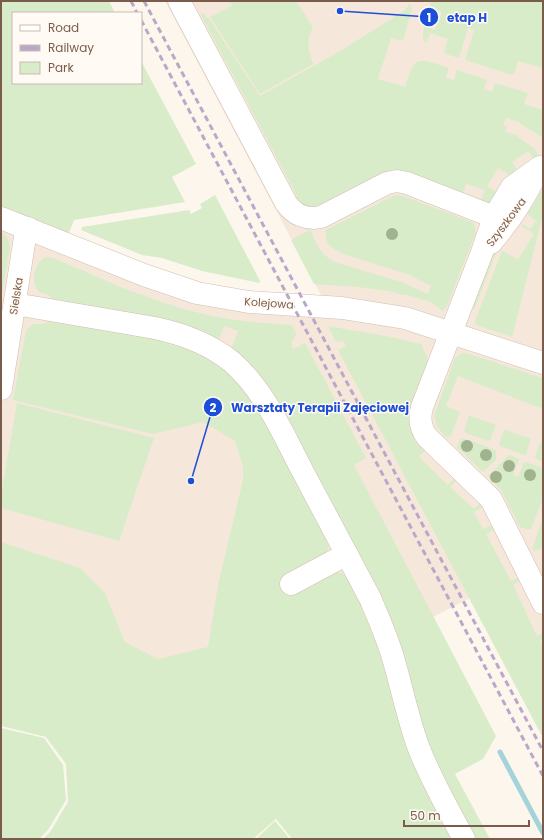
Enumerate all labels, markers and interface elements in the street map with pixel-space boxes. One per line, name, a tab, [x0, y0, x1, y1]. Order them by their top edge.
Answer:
callout: etap H	[419, 5, 495, 29]
text: 1	[427, 9, 431, 26]
text: etap H	[447, 9, 487, 26]
legend	[12, 12, 142, 84]
text: Road	[48, 19, 79, 36]
text: Railway	[48, 39, 94, 56]
text: Park	[48, 59, 75, 76]
street label: Szyszkowa	[482, 194, 530, 250]
street label: Sielska	[5, 276, 27, 316]
street label: Kolejowa	[244, 293, 294, 313]
callout: Warsztaty Terapii Zajęciowej	[203, 395, 418, 419]
text: 2	[210, 399, 217, 416]
text: Warsztaty Terapii Zajęciowej	[231, 399, 409, 416]
scale bar	[404, 802, 529, 828]
text: 50 m	[410, 807, 441, 824]

